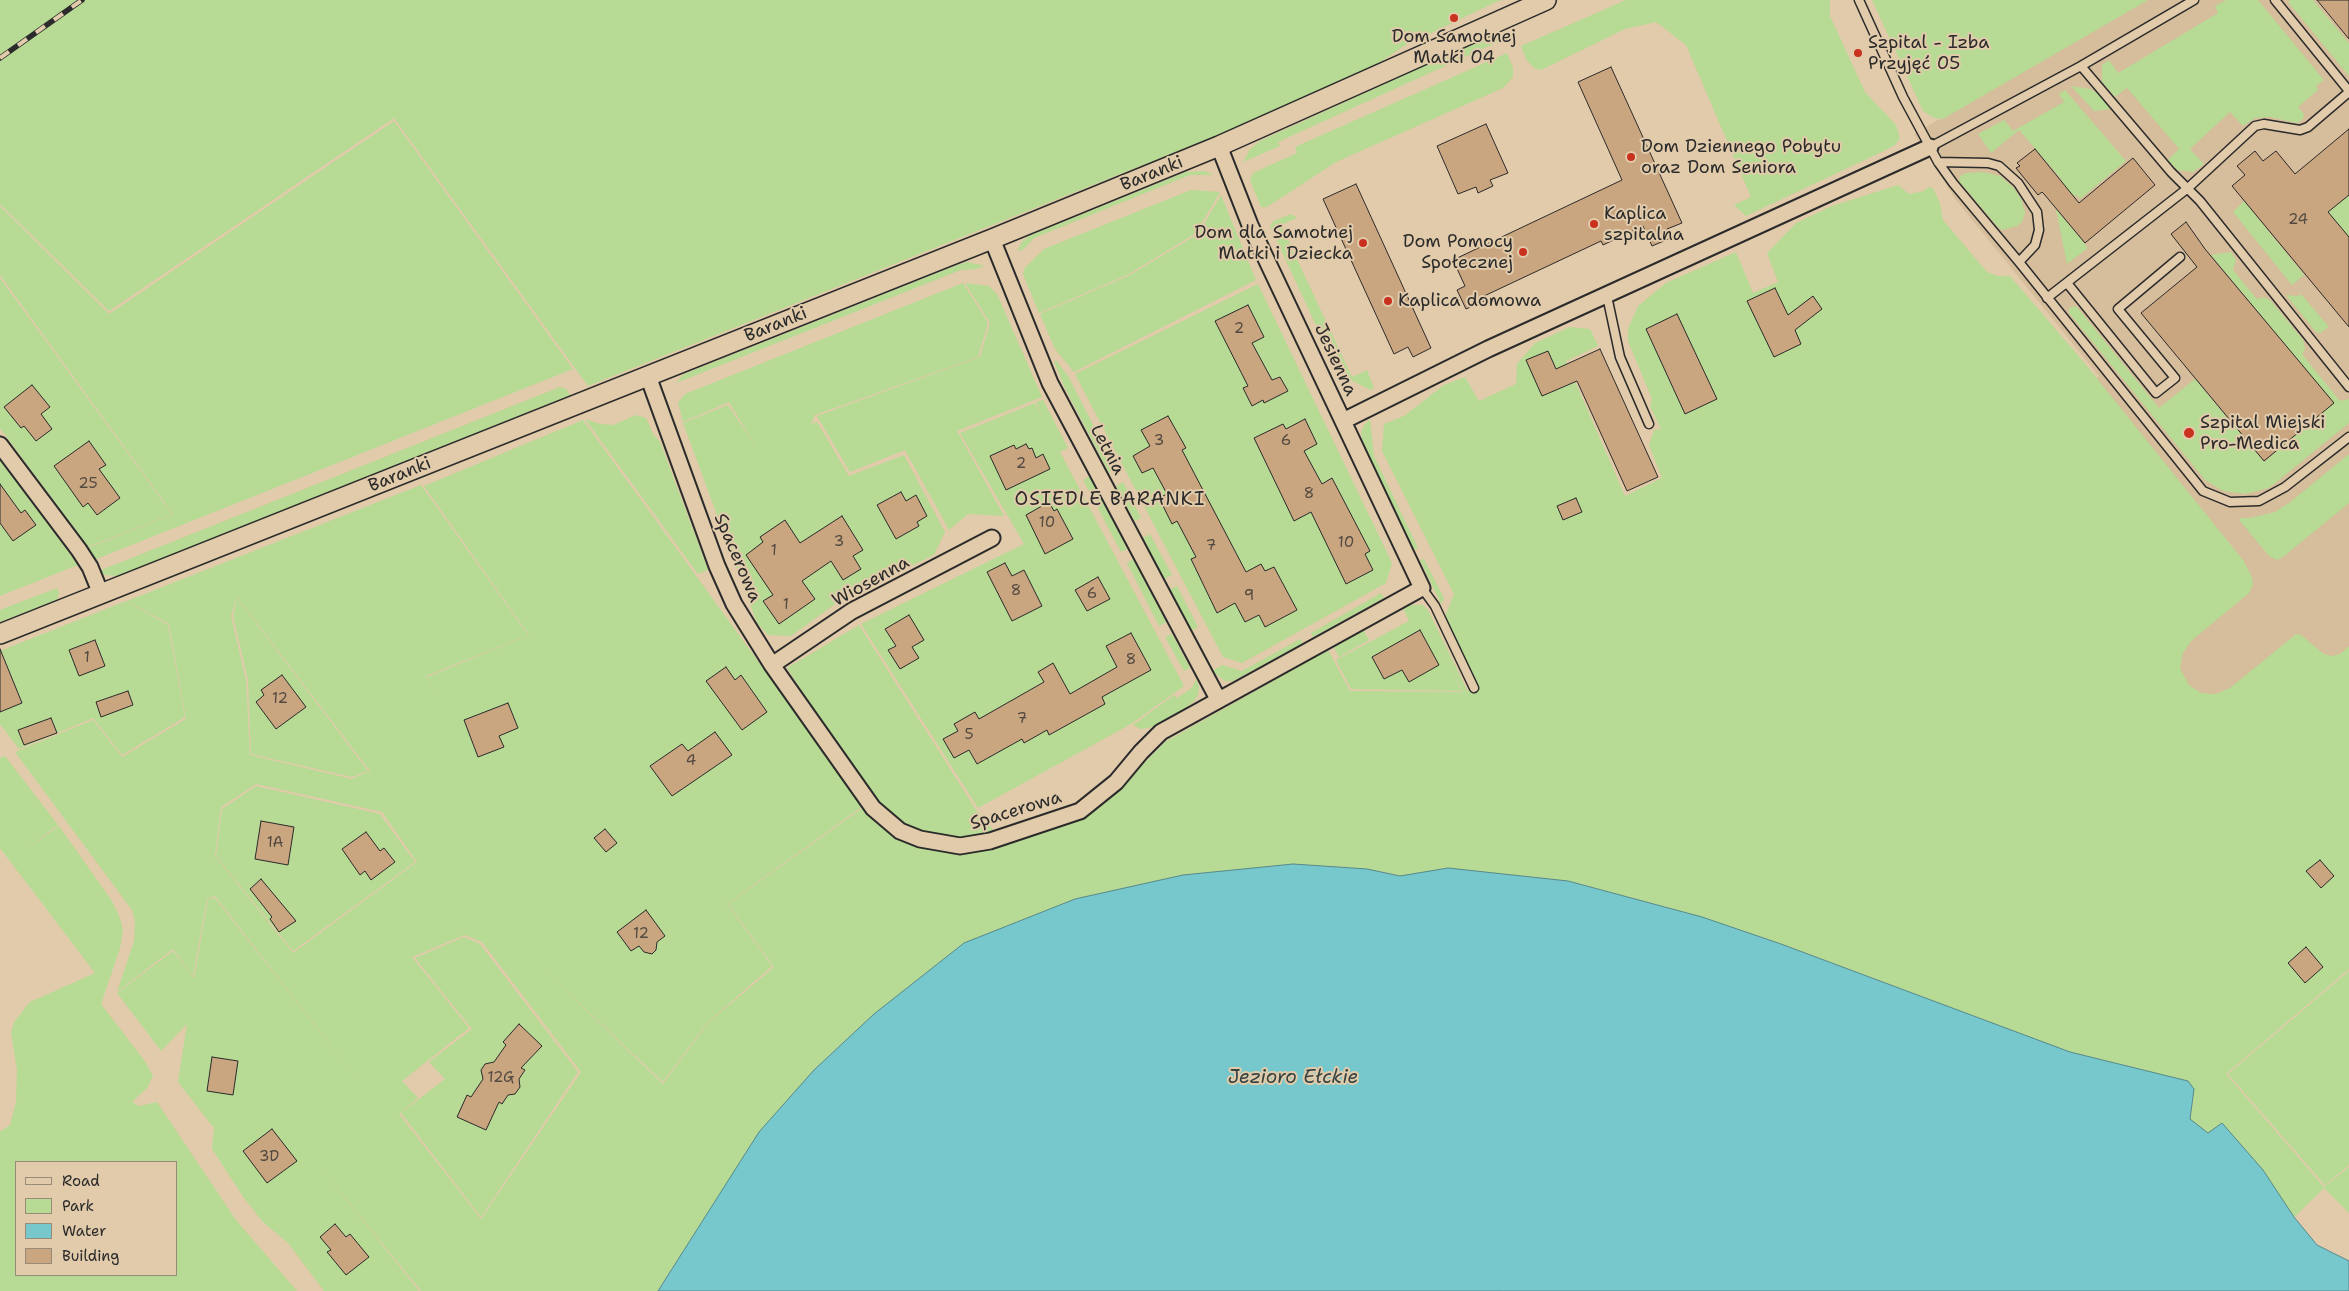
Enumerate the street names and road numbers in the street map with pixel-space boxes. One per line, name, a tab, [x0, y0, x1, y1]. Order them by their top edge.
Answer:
street label: Baranki	[1117, 152, 1187, 196]
street label: Baranki	[741, 303, 811, 347]
street label: Jesienna	[1309, 321, 1361, 399]
street label: Letnia	[1085, 421, 1129, 479]
street label: Baranki	[365, 453, 435, 497]
street label: Spacerowa	[709, 510, 765, 606]
street label: Wiosenna	[829, 552, 913, 612]
street label: Spacerowa	[968, 787, 1064, 835]

